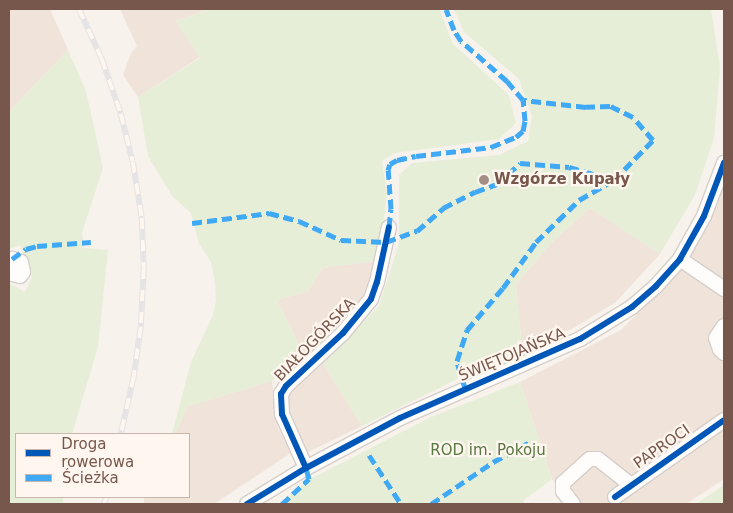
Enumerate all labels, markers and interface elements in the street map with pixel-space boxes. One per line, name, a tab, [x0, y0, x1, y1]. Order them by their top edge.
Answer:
place label: Wzgórze Kupały	[494, 171, 630, 189]
marker: Wzgórze Kupały	[478, 174, 490, 186]
street label: BIAŁOGÓRSKA	[271, 295, 359, 385]
street label: ŚWIĘTOJAŃSKA	[456, 324, 568, 386]
street label: PAPROCI	[630, 421, 694, 473]
legend	[15, 433, 190, 498]
text: Droga rowerowa	[61, 435, 134, 471]
park label: ROD im. Pokoju	[430, 442, 546, 460]
text: Ścieżka	[62, 469, 119, 487]

